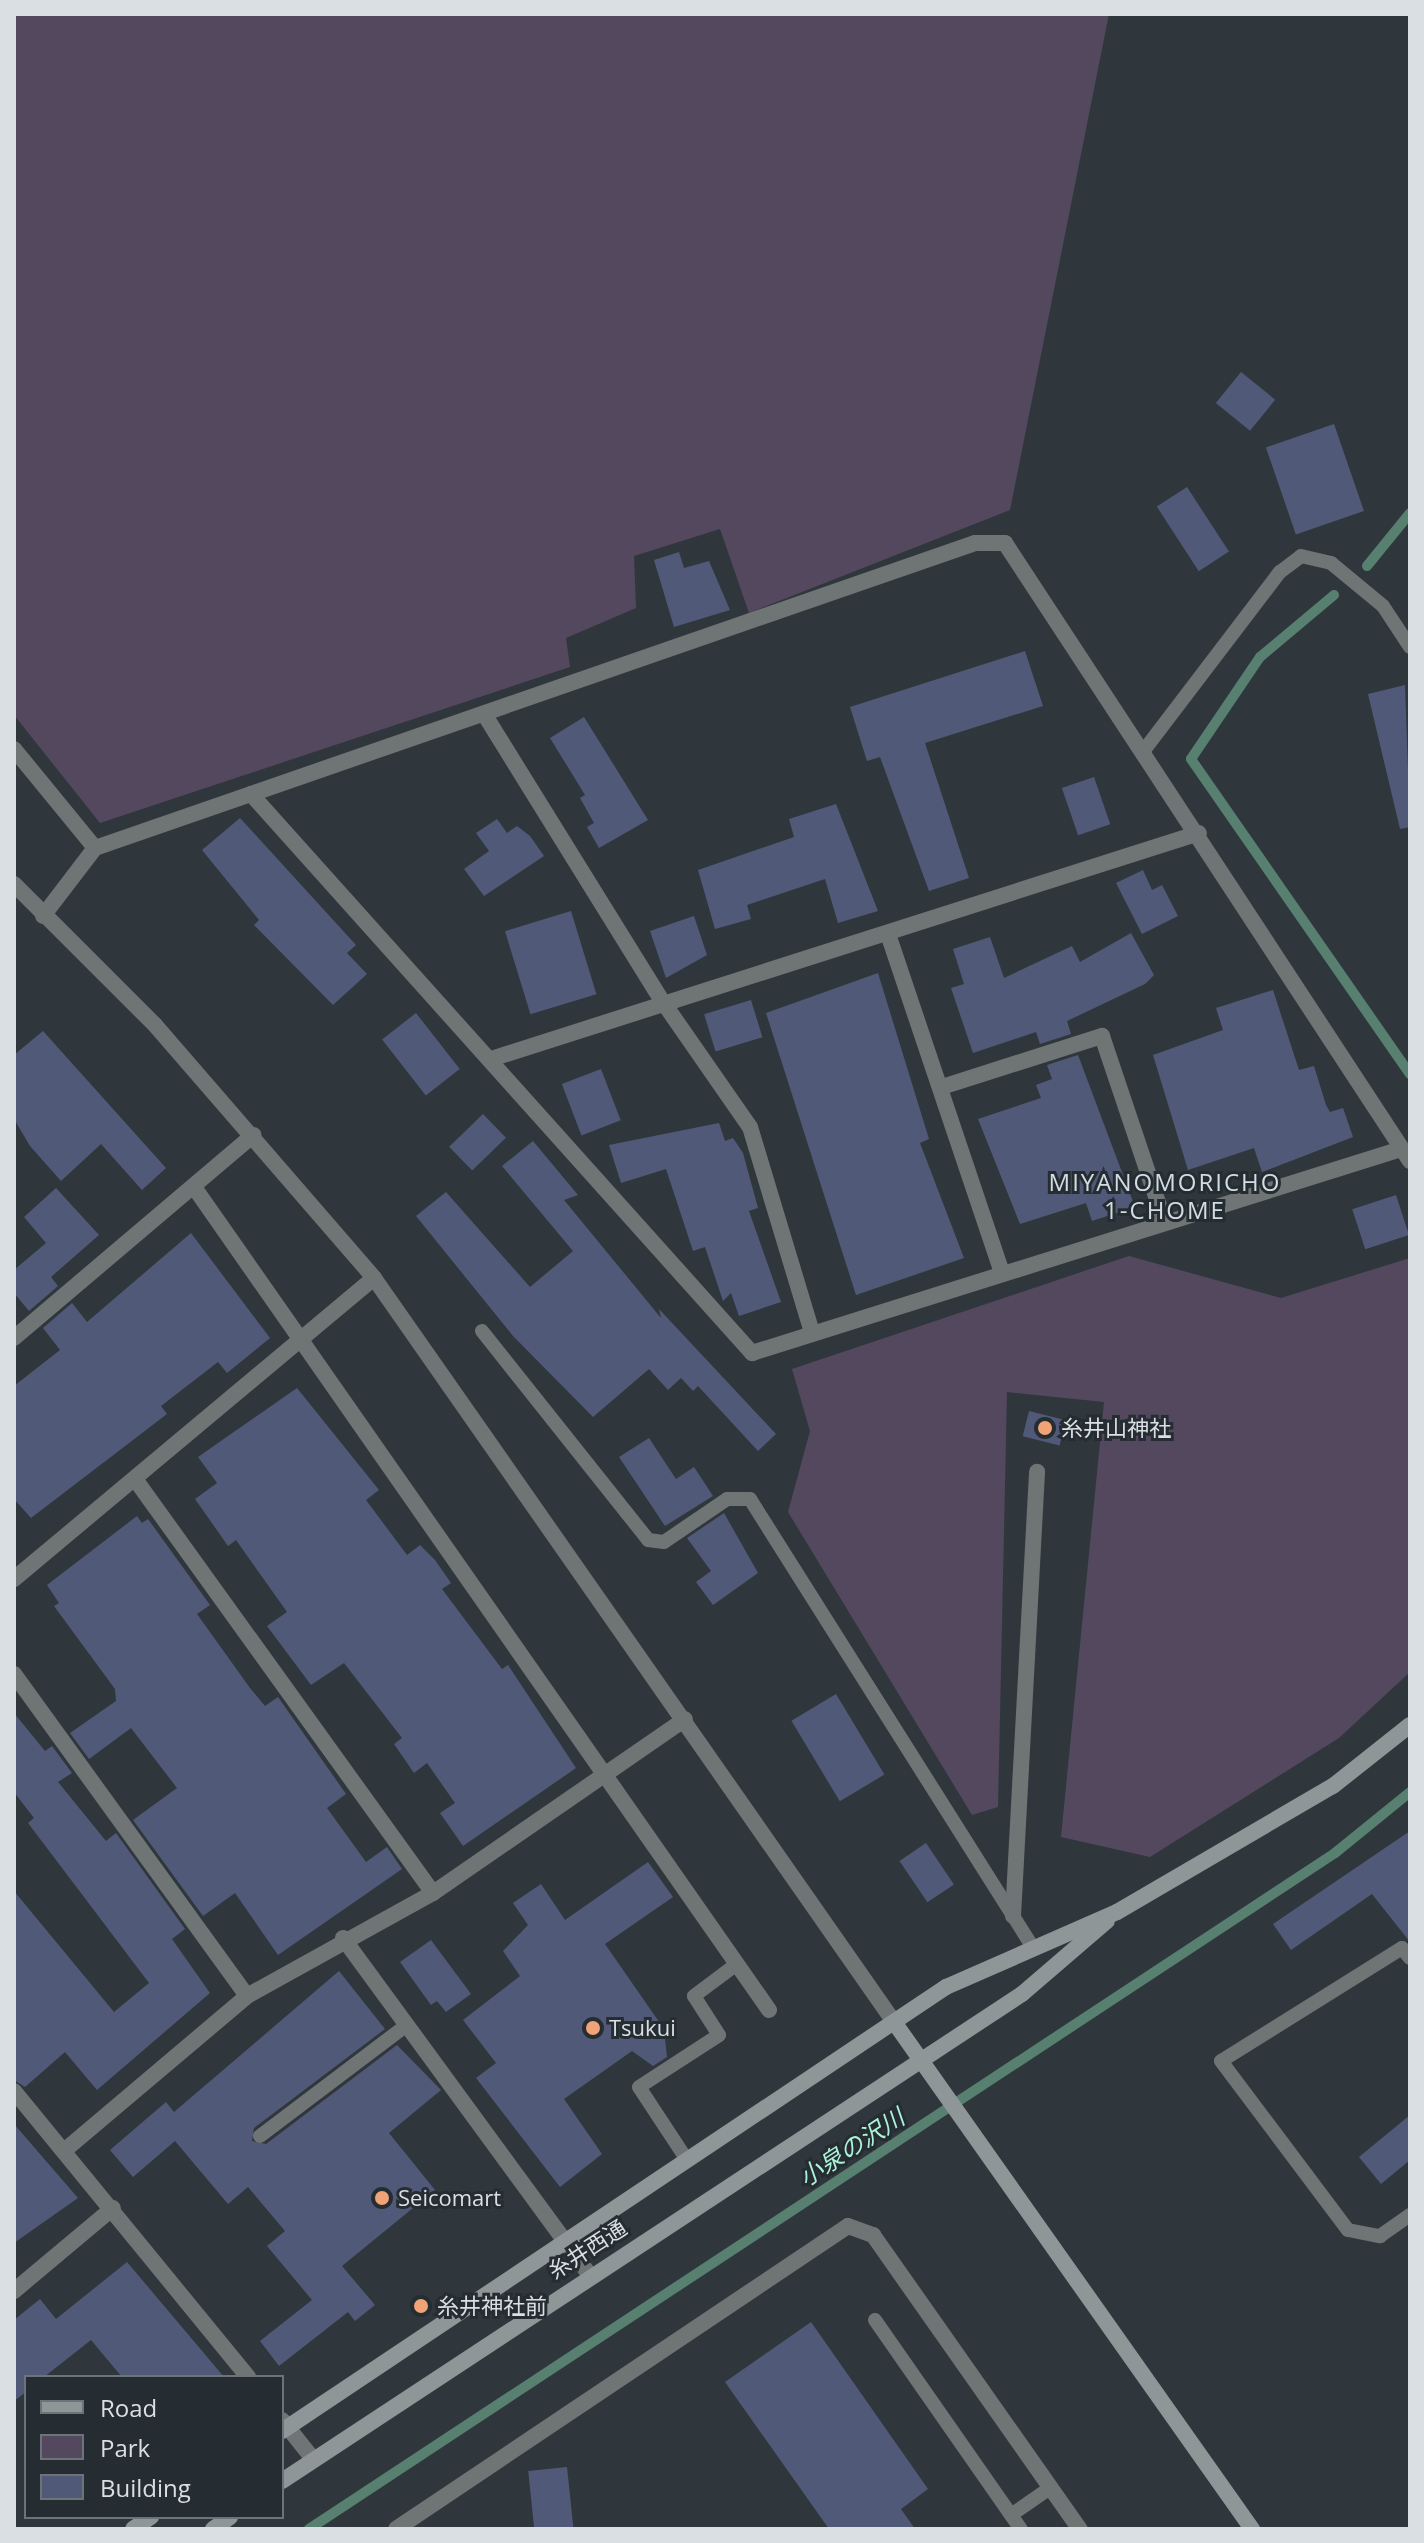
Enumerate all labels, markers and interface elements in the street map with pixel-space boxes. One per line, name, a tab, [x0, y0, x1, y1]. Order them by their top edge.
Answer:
district label: MIYANOMORICHO 1-CHOME	[1049, 1168, 1281, 1224]
place label: 糸井山神社	[1061, 1415, 1171, 1441]
marker: 糸井山神社	[1036, 1419, 1054, 1437]
place label: Tsukui	[609, 2015, 676, 2041]
marker: Tsukui	[584, 2019, 602, 2037]
water label: 小泉の沢川	[793, 2102, 909, 2192]
place label: Seicomart	[398, 2185, 501, 2211]
marker: Seicomart	[373, 2189, 391, 2207]
street label: 糸井西通	[543, 2214, 631, 2284]
place label: 糸井神社前	[437, 2293, 547, 2319]
marker: 糸井神社前	[412, 2297, 430, 2315]
legend	[24, 2375, 284, 2519]
text: Road	[100, 2391, 157, 2424]
text: Park	[100, 2431, 150, 2464]
text: Building	[100, 2471, 191, 2504]

